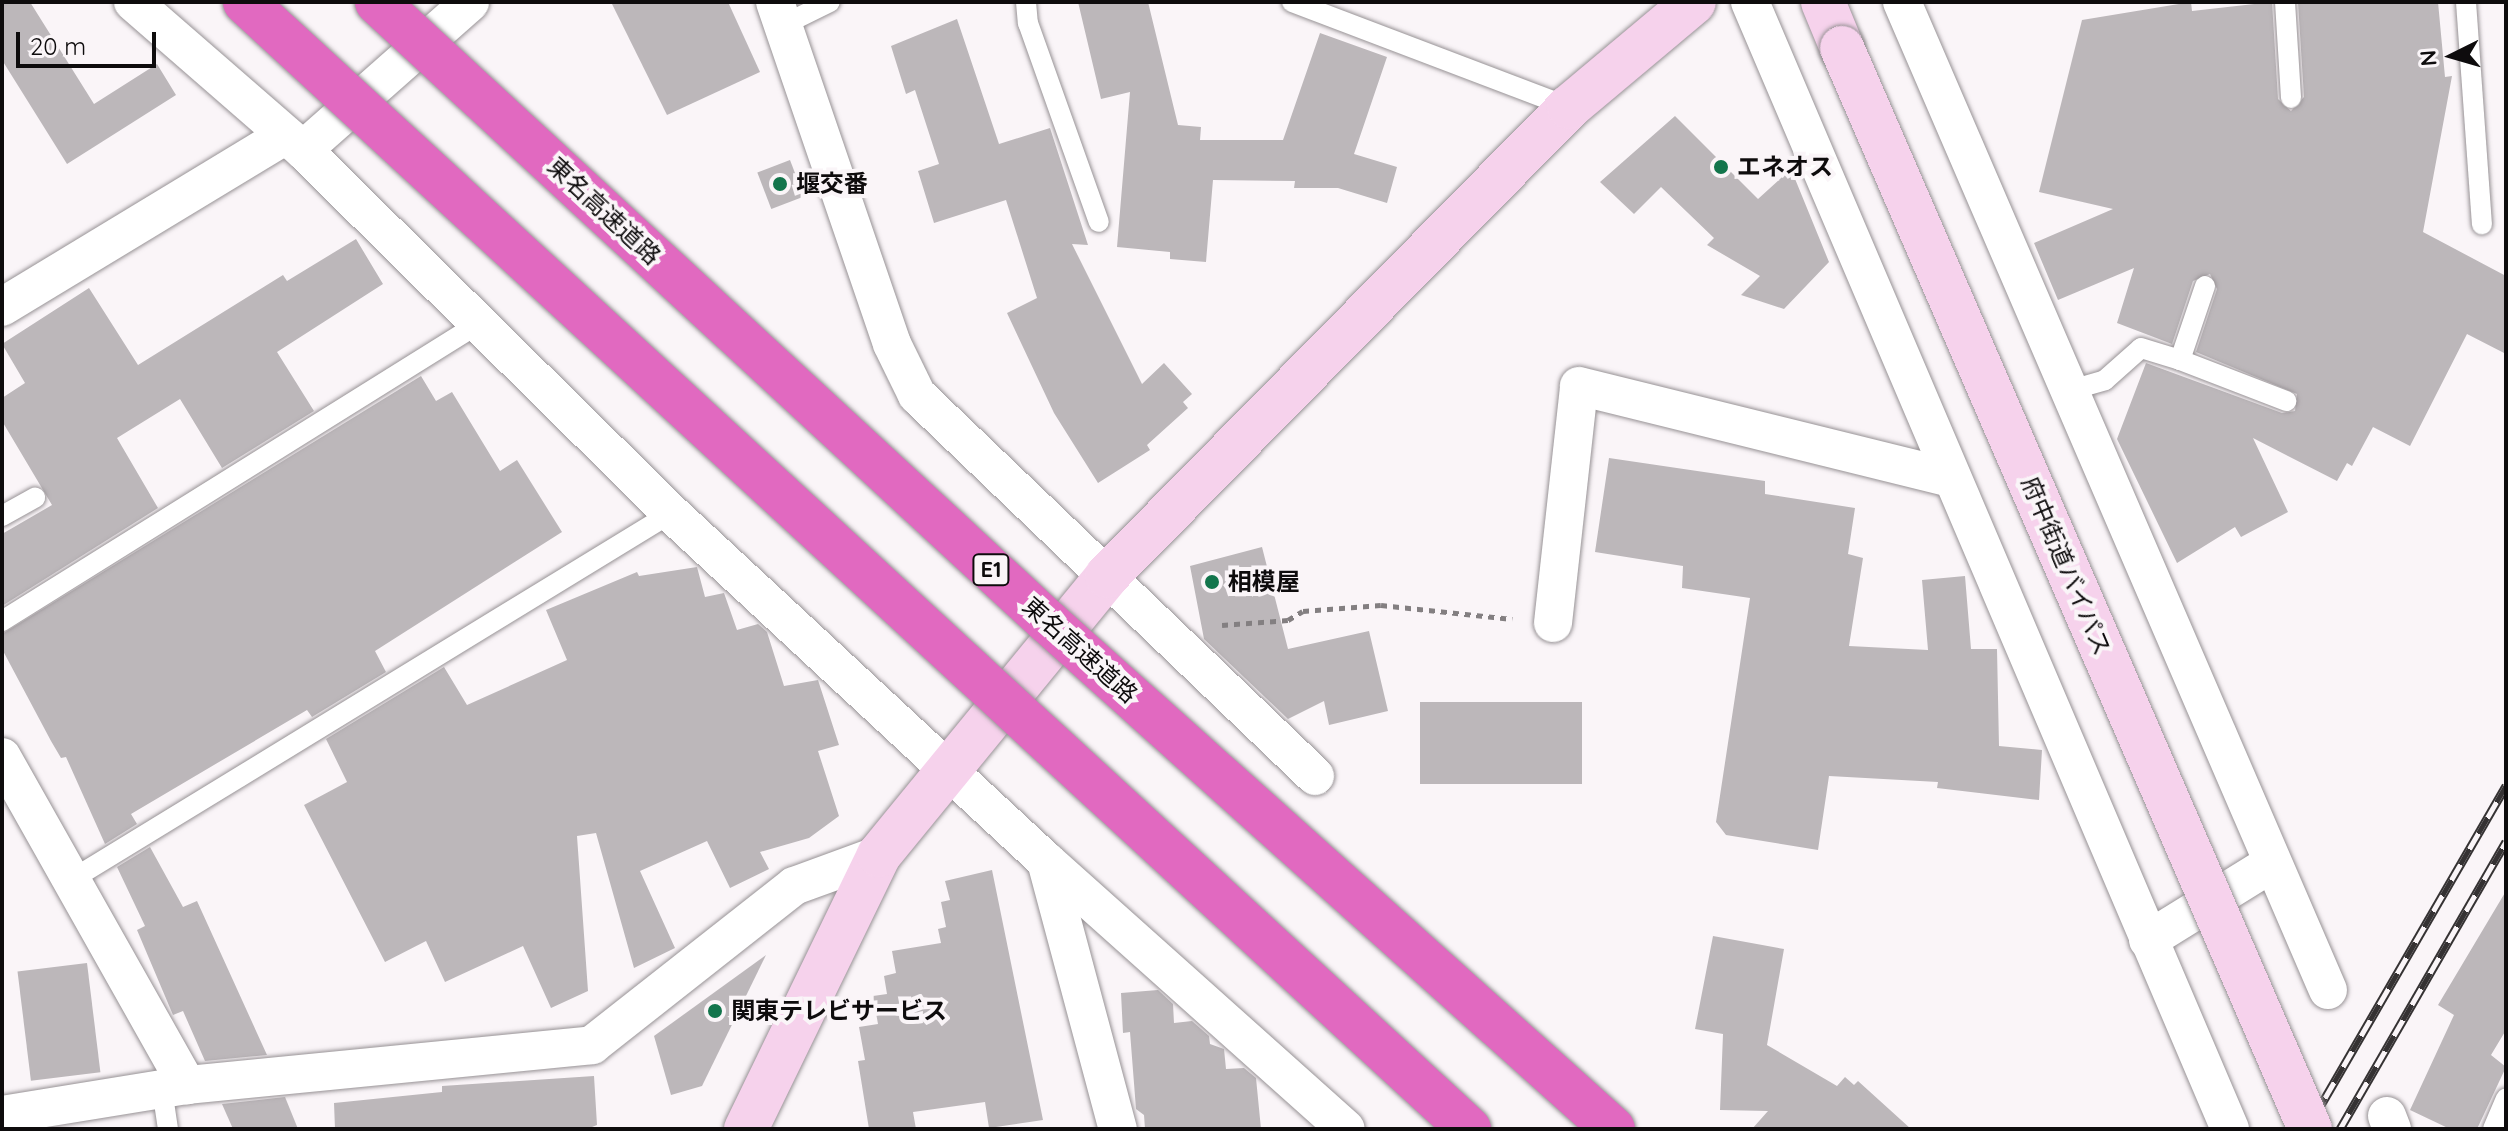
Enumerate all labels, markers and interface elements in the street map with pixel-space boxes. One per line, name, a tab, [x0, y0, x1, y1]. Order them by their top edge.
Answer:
scale bar	[20, 16, 160, 66]
north arrow	[2412, 16, 2492, 96]
text: 20 m	[30, 31, 86, 61]
text: N	[2413, 49, 2443, 67]
street label: 東名高速道路	[542, 151, 666, 271]
place label: エネオス	[1737, 153, 1833, 181]
marker: エネオス	[1712, 158, 1730, 176]
place label: 堰交番	[796, 170, 868, 198]
marker: 堰交番	[771, 175, 789, 193]
street label: 府中街道バイパス	[2015, 472, 2117, 660]
road number: E1	[971, 552, 1011, 588]
place label: 相模屋	[1228, 568, 1300, 596]
marker: 相模屋	[1203, 573, 1221, 591]
street label: 東名高速道路	[1017, 591, 1143, 709]
place label: 関東テレビサービス	[731, 997, 947, 1025]
marker: 関東テレビサービス	[706, 1002, 724, 1020]

